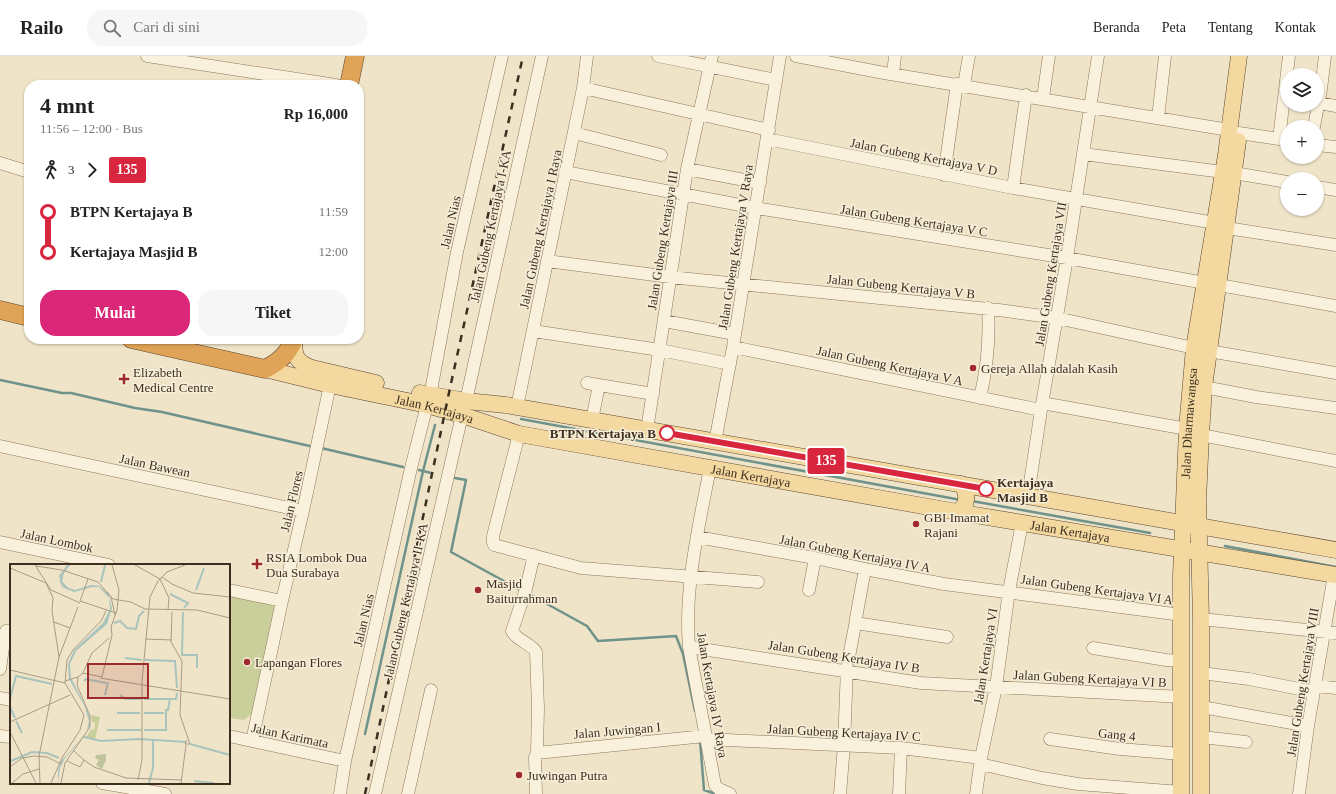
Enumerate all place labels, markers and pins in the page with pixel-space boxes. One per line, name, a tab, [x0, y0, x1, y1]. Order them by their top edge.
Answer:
place label: Gereja Allah adalah Kasih	[981, 361, 1118, 376]
marker: Gereja Allah adalah Kasih	[968, 363, 978, 373]
place label: Elizabeth Medical Centre	[133, 365, 214, 395]
marker: Elizabeth Medical Centre	[118, 373, 130, 385]
marker: BTPN Kertajaya B	[659, 425, 675, 441]
place label: BTPN Kertajaya B	[550, 426, 656, 441]
place label: Kertajaya Masjid B	[997, 475, 1054, 505]
marker: Kertajaya Masjid B	[978, 481, 994, 497]
place label: GBI Imamat Rajani	[924, 510, 990, 540]
marker: GBI Imamat Rajani	[911, 519, 921, 529]
place label: RSIA Lombok Dua Dua Surabaya	[266, 550, 367, 580]
marker: RSIA Lombok Dua Dua Surabaya	[251, 558, 263, 570]
place label: Masjid Baiturrahman	[486, 576, 558, 606]
marker: Masjid Baiturrahman	[473, 585, 483, 595]
place label: Lapangan Flores	[255, 655, 342, 670]
marker: Lapangan Flores	[242, 657, 252, 667]
place label: Juwingan Putra	[527, 768, 608, 783]
marker: Juwingan Putra	[514, 770, 524, 780]

